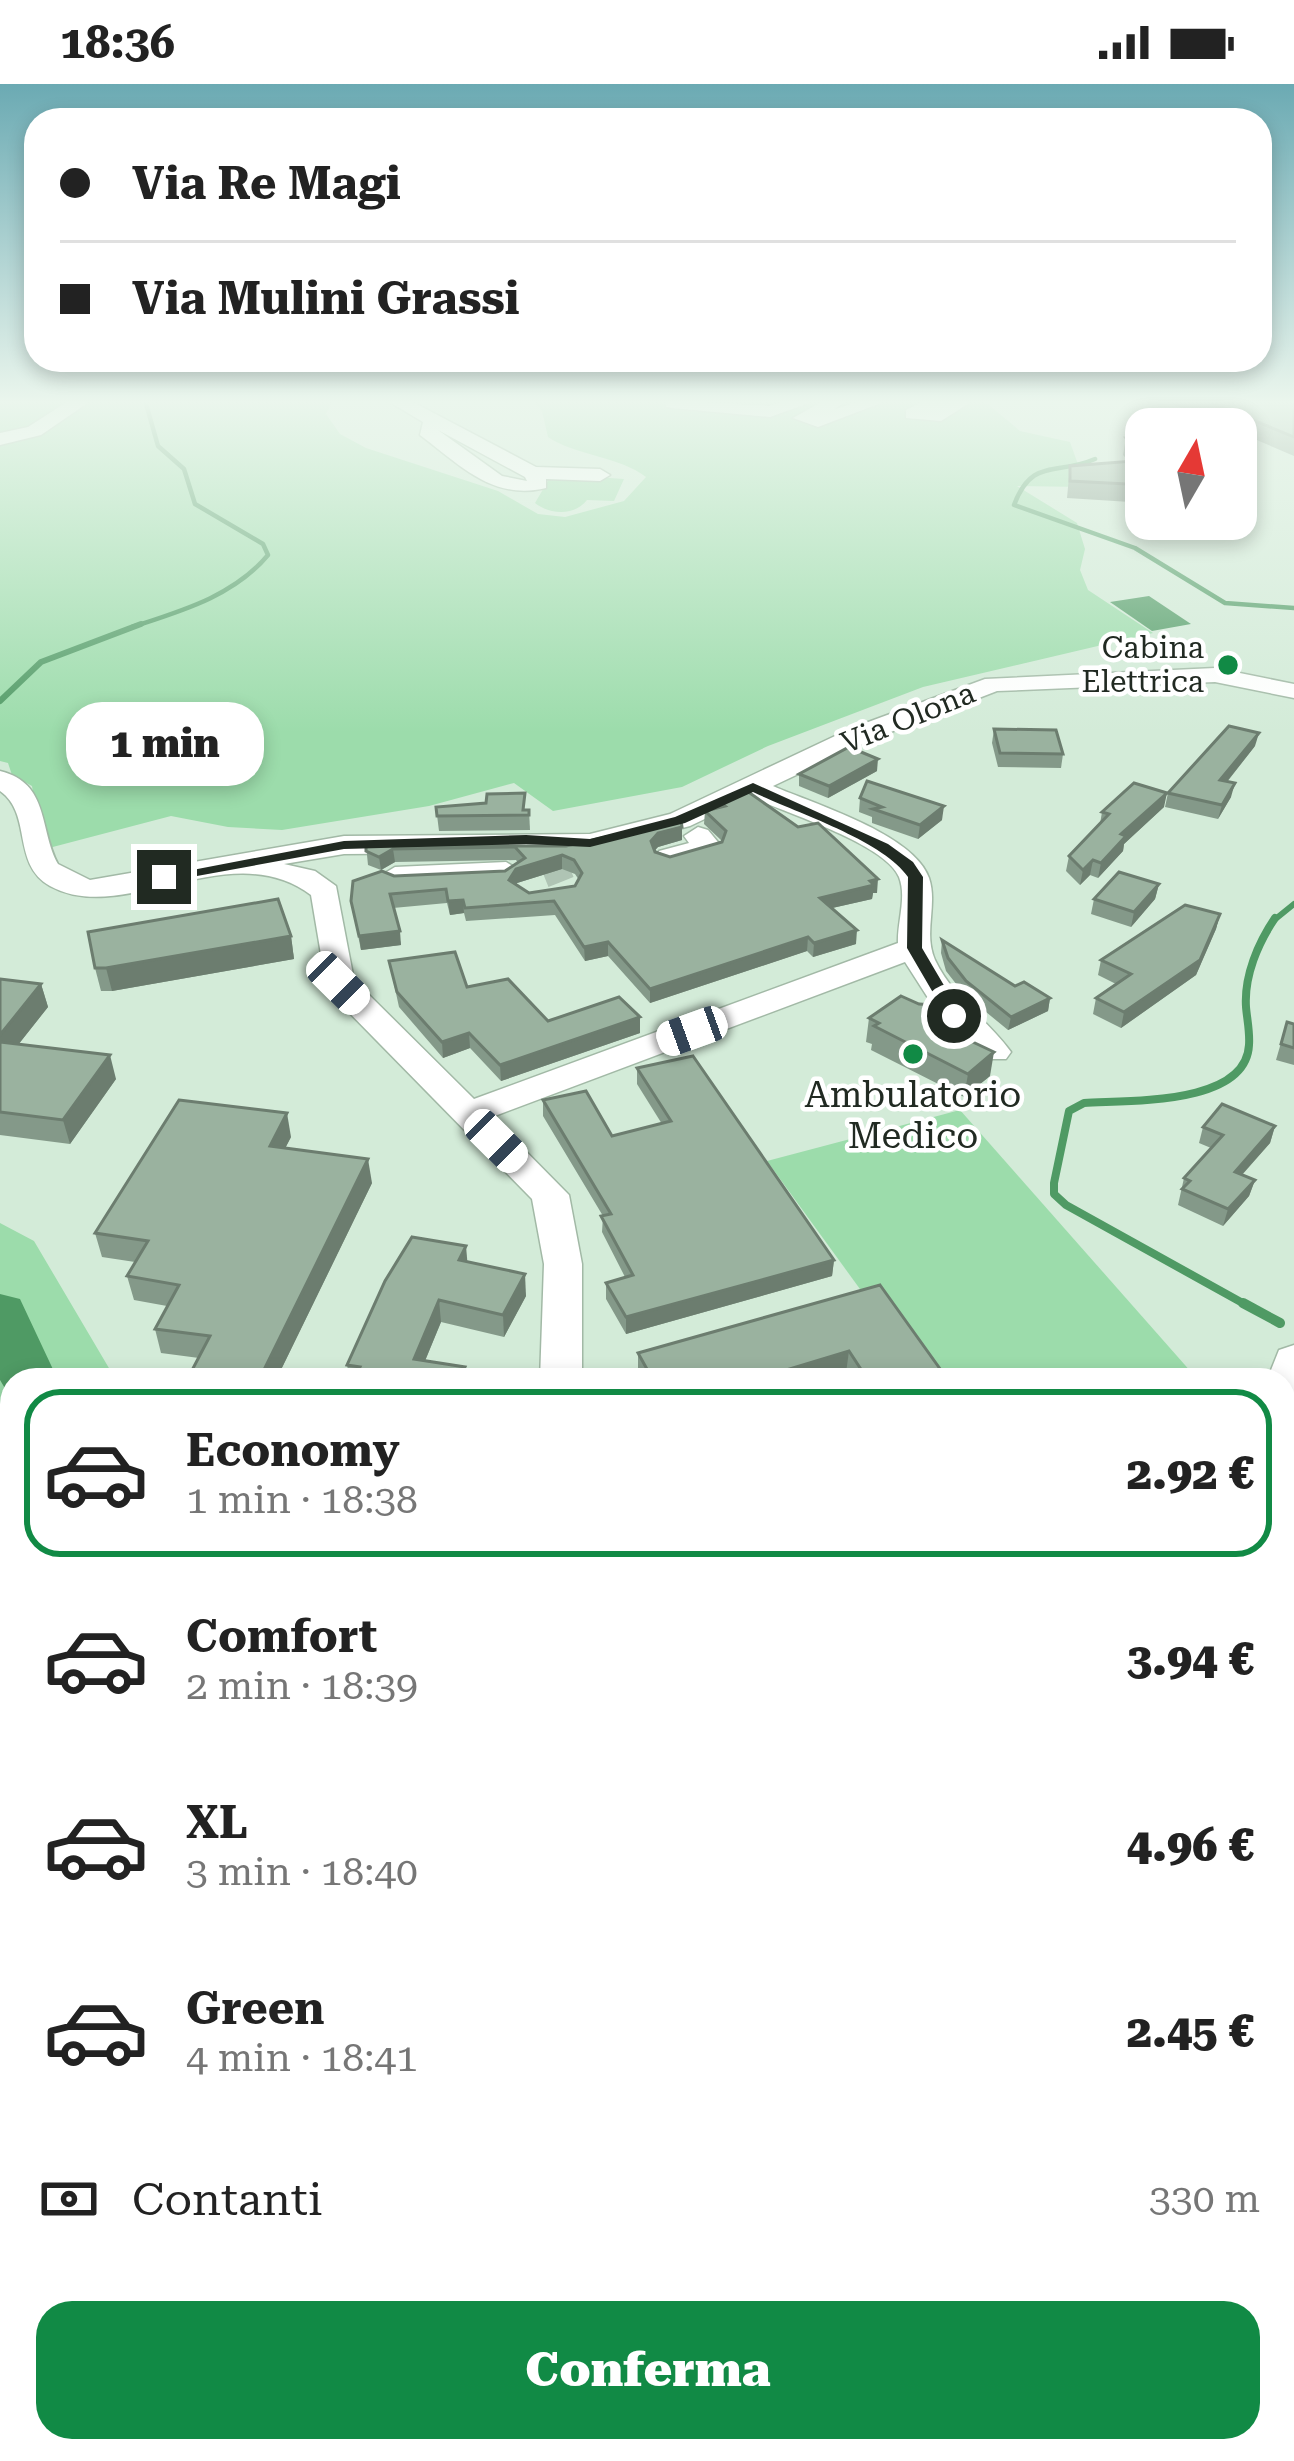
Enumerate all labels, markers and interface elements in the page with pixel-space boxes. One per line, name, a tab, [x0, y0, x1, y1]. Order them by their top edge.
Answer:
text: 18:36	[60, 16, 175, 69]
text: Via Re Magi	[132, 157, 401, 210]
text: Via Mulini Grassi	[132, 272, 520, 325]
north arrow	[1125, 408, 1257, 540]
map controls	[1125, 408, 1257, 540]
place label: Cabina Elettrica	[1081, 630, 1204, 699]
marker: Cabina Elettrica	[1215, 652, 1241, 678]
street label: Via Olona	[836, 675, 980, 760]
callout: 1 min	[65, 703, 263, 787]
text: 1 min	[110, 721, 220, 767]
route end	[137, 850, 191, 904]
car	[300, 945, 376, 1021]
route start	[927, 989, 981, 1043]
car	[652, 1002, 732, 1060]
marker: Ambulatorio Medico	[900, 1041, 926, 1067]
place label: Ambulatorio Medico	[805, 1074, 1021, 1157]
car	[458, 1103, 534, 1179]
icon: car	[42, 1419, 150, 1527]
text: Economy	[186, 1424, 400, 1477]
text: 2.92 €	[1127, 1447, 1254, 1500]
text: 1 min · 18:38	[186, 1477, 418, 1523]
icon: car	[42, 1605, 150, 1713]
text: Comfort	[186, 1610, 377, 1663]
text: 3.94 €	[1127, 1633, 1254, 1686]
text: 2 min · 18:39	[186, 1663, 418, 1709]
icon: car	[42, 1791, 150, 1899]
text: XL	[186, 1796, 248, 1849]
text: 4.96 €	[1127, 1819, 1254, 1872]
text: 3 min · 18:40	[186, 1849, 418, 1895]
icon: car	[42, 1977, 150, 2085]
text: Green	[186, 1982, 324, 2035]
text: 2.45 €	[1127, 2005, 1254, 2058]
text: 4 min · 18:41	[186, 2035, 418, 2081]
icon: cash	[36, 2166, 102, 2232]
text: Contanti	[132, 2173, 322, 2226]
text: 330 m	[1149, 2176, 1260, 2222]
button: Conferma	[36, 2301, 1260, 2439]

